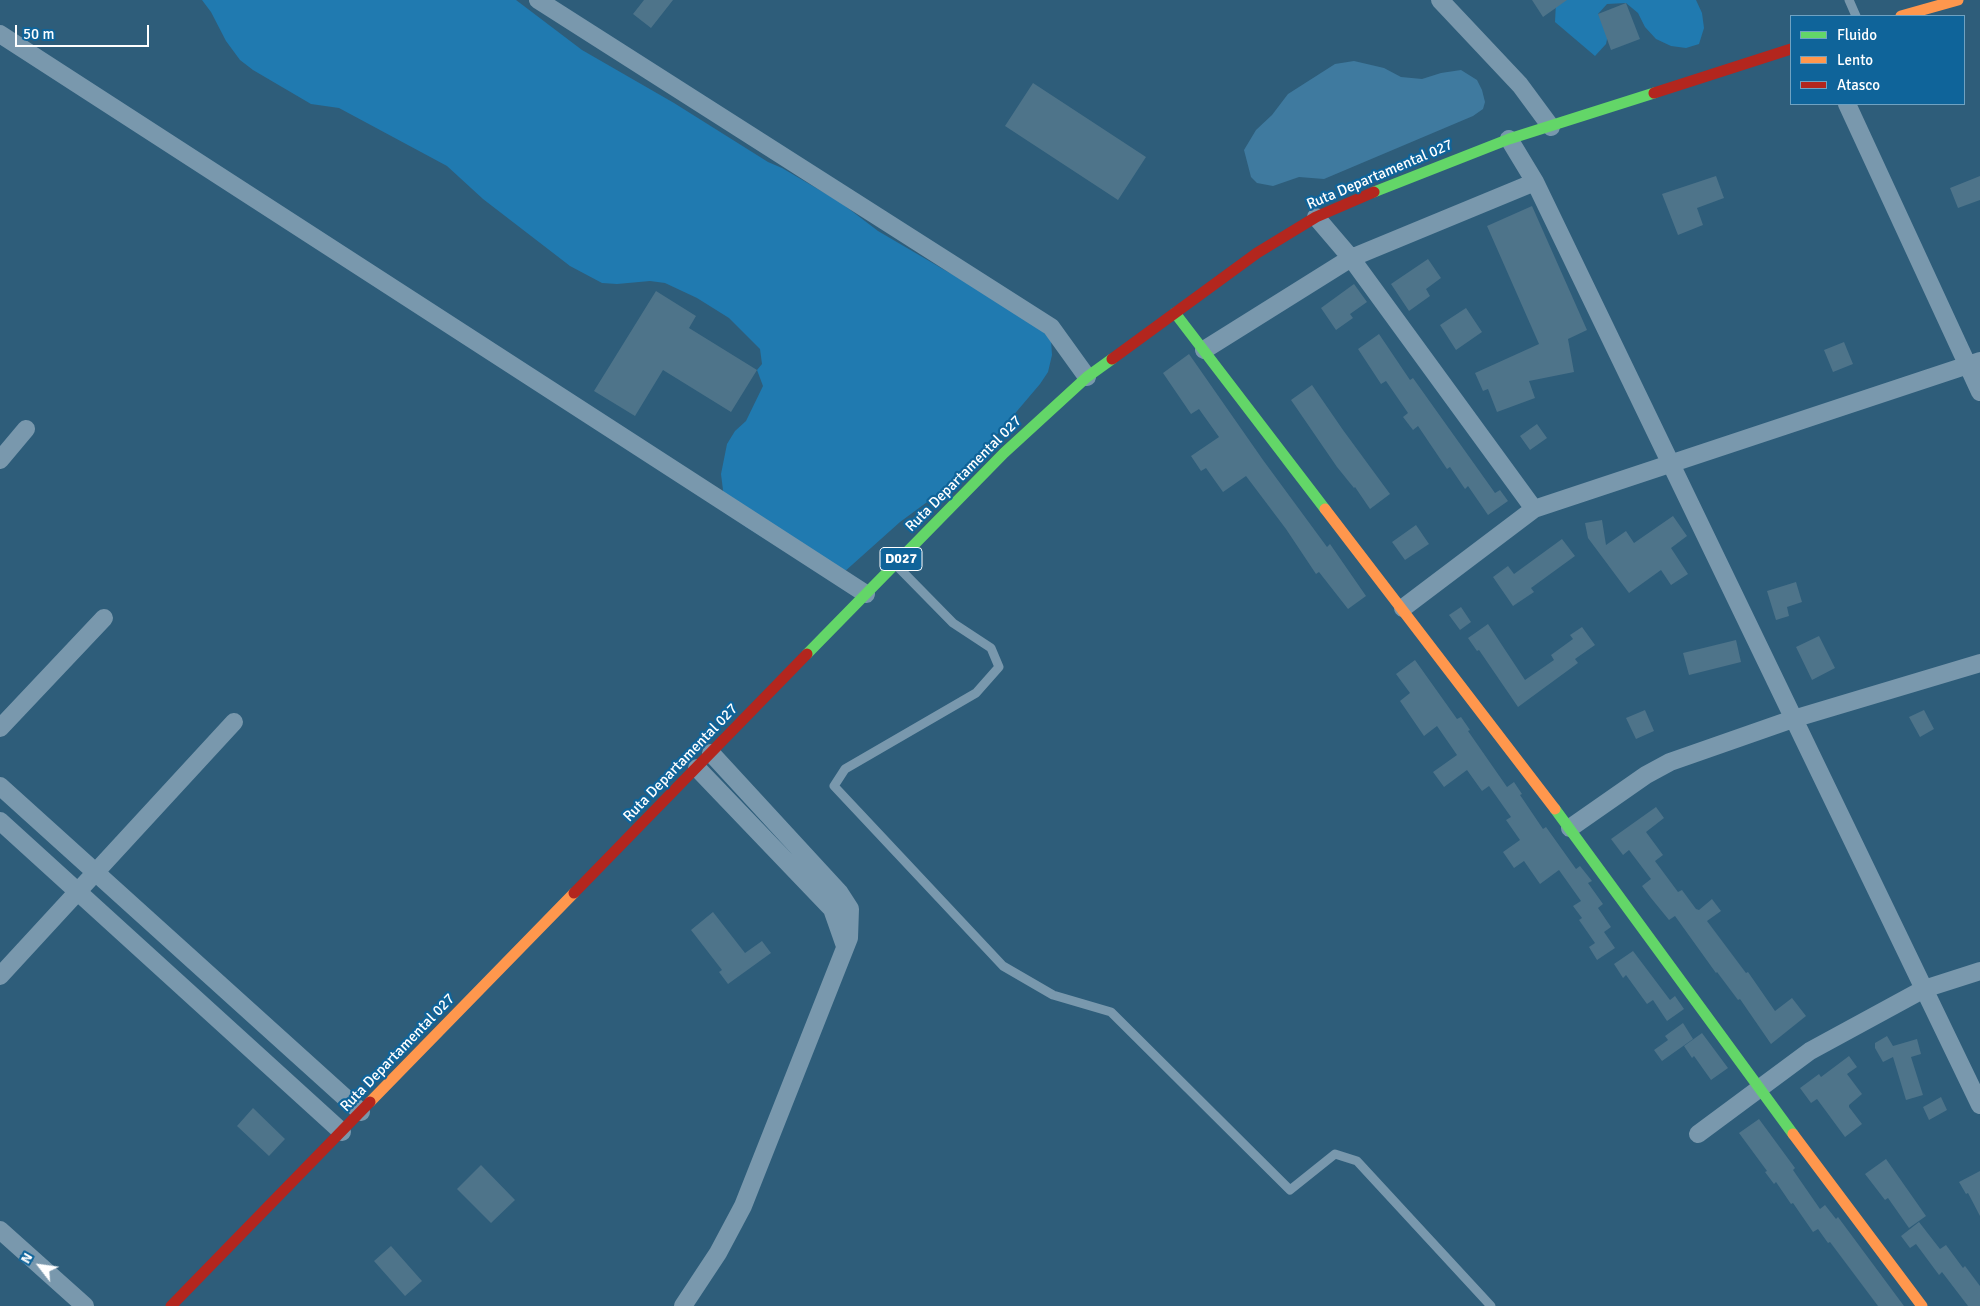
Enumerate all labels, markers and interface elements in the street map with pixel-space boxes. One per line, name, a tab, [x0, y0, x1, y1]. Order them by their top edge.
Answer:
scale bar	[18, 15, 151, 47]
legend	[1790, 15, 1965, 105]
text: 50 m	[23, 25, 54, 43]
text: Fluido	[1837, 26, 1877, 44]
text: Lento	[1837, 51, 1873, 69]
text: Atasco	[1837, 76, 1880, 94]
street label: Ruta Departamental 027	[1304, 136, 1456, 214]
street label: Ruta Departamental 027	[902, 412, 1026, 536]
road number: D027	[880, 548, 922, 570]
street label: Ruta Departamental 027	[620, 700, 742, 826]
street label: Ruta Departamental 027	[337, 990, 459, 1116]
north arrow	[15, 1241, 65, 1291]
text: N	[17, 1250, 36, 1267]

